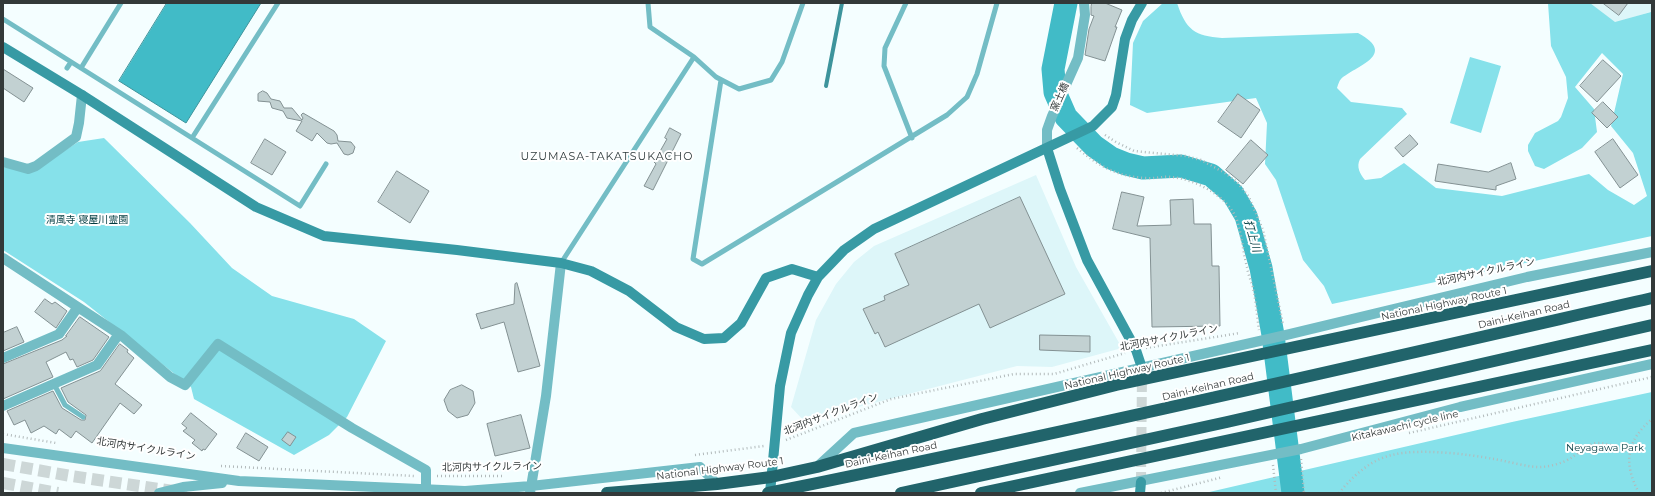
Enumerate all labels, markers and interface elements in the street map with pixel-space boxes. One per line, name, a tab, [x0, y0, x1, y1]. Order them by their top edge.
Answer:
street label: 窯土橋	[1048, 81, 1072, 113]
district label: UZUMASA-TAKATSUKACHO	[520, 150, 694, 164]
park label: 清風寺 寝屋川霊園	[46, 214, 128, 226]
water label: 打上川	[1241, 218, 1263, 254]
street label: 北河内サイクルライン	[1436, 256, 1536, 288]
street label: National Highway Route 1	[1380, 285, 1508, 323]
street label: Daini-Keihan Road	[1477, 299, 1571, 331]
street label: 北河内サイクルライン	[1119, 323, 1219, 353]
street label: National Highway Route 1	[1063, 352, 1191, 392]
street label: Daini-Keihan Road	[1161, 371, 1255, 403]
street label: 北河内サイクルライン	[782, 390, 880, 438]
street label: Kitakawachi cycle line	[1350, 408, 1460, 444]
street label: 北河内サイクルライン	[96, 435, 196, 463]
street label: Daini-Keihan Road	[844, 439, 938, 471]
park label: Neyagawa Park	[1566, 442, 1644, 454]
street label: National Highway Route 1	[656, 455, 784, 483]
street label: 北河内サイクルライン	[442, 460, 542, 474]

